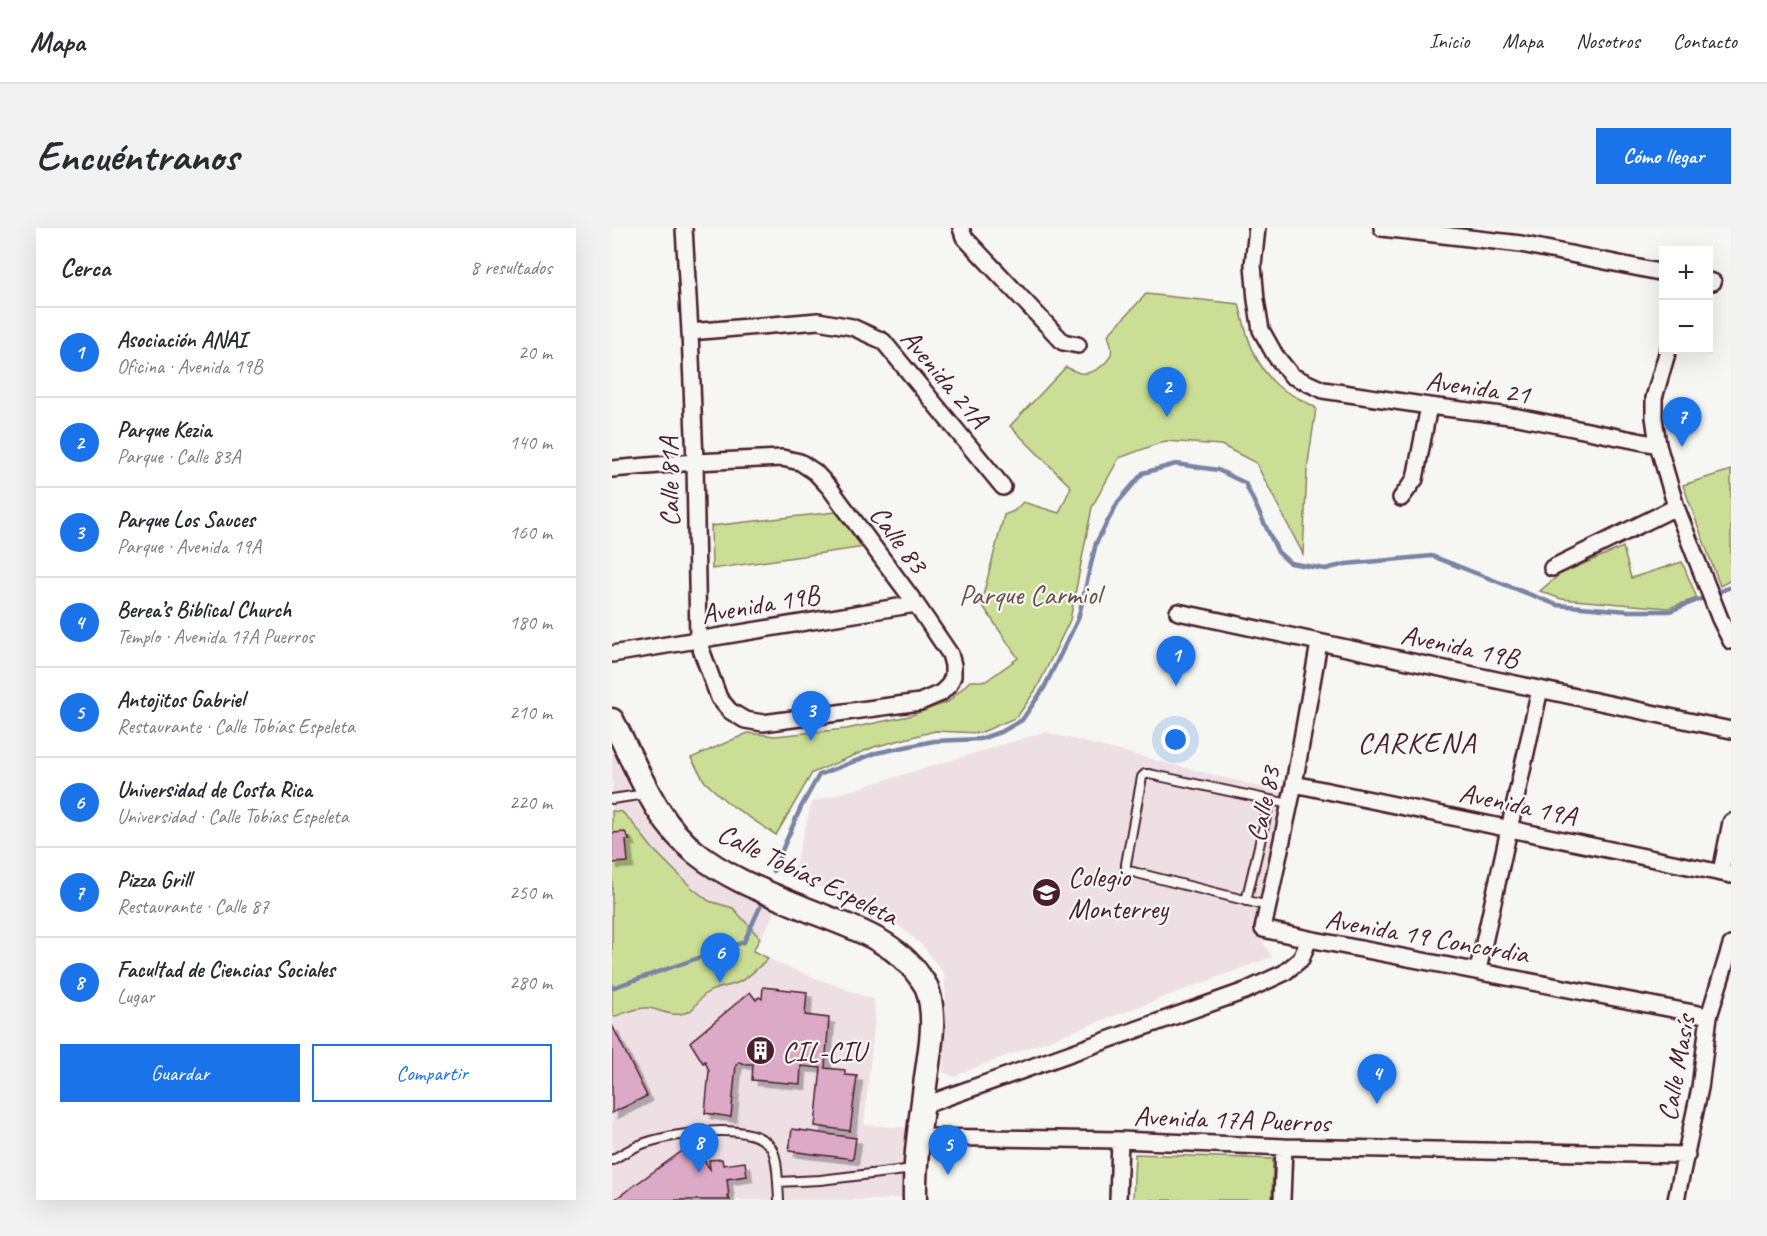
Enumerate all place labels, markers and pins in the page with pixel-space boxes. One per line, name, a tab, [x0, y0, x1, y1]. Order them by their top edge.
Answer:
pin: 2	[1148, 368, 1186, 417]
pin: 7	[1662, 398, 1702, 447]
pin: 1	[1156, 636, 1196, 686]
pin: 3	[792, 692, 830, 741]
place label: Colegio Monterrey	[1068, 859, 1170, 926]
school or university icon: Colegio Monterrey	[1031, 876, 1063, 908]
pin: 6	[700, 934, 740, 983]
place label: CIL-CIU	[782, 1034, 870, 1069]
building icon: CIL-CIU	[745, 1035, 777, 1067]
pin: 4	[1358, 1054, 1396, 1104]
pin: 8	[680, 1124, 718, 1173]
pin: 5	[928, 1126, 968, 1175]

